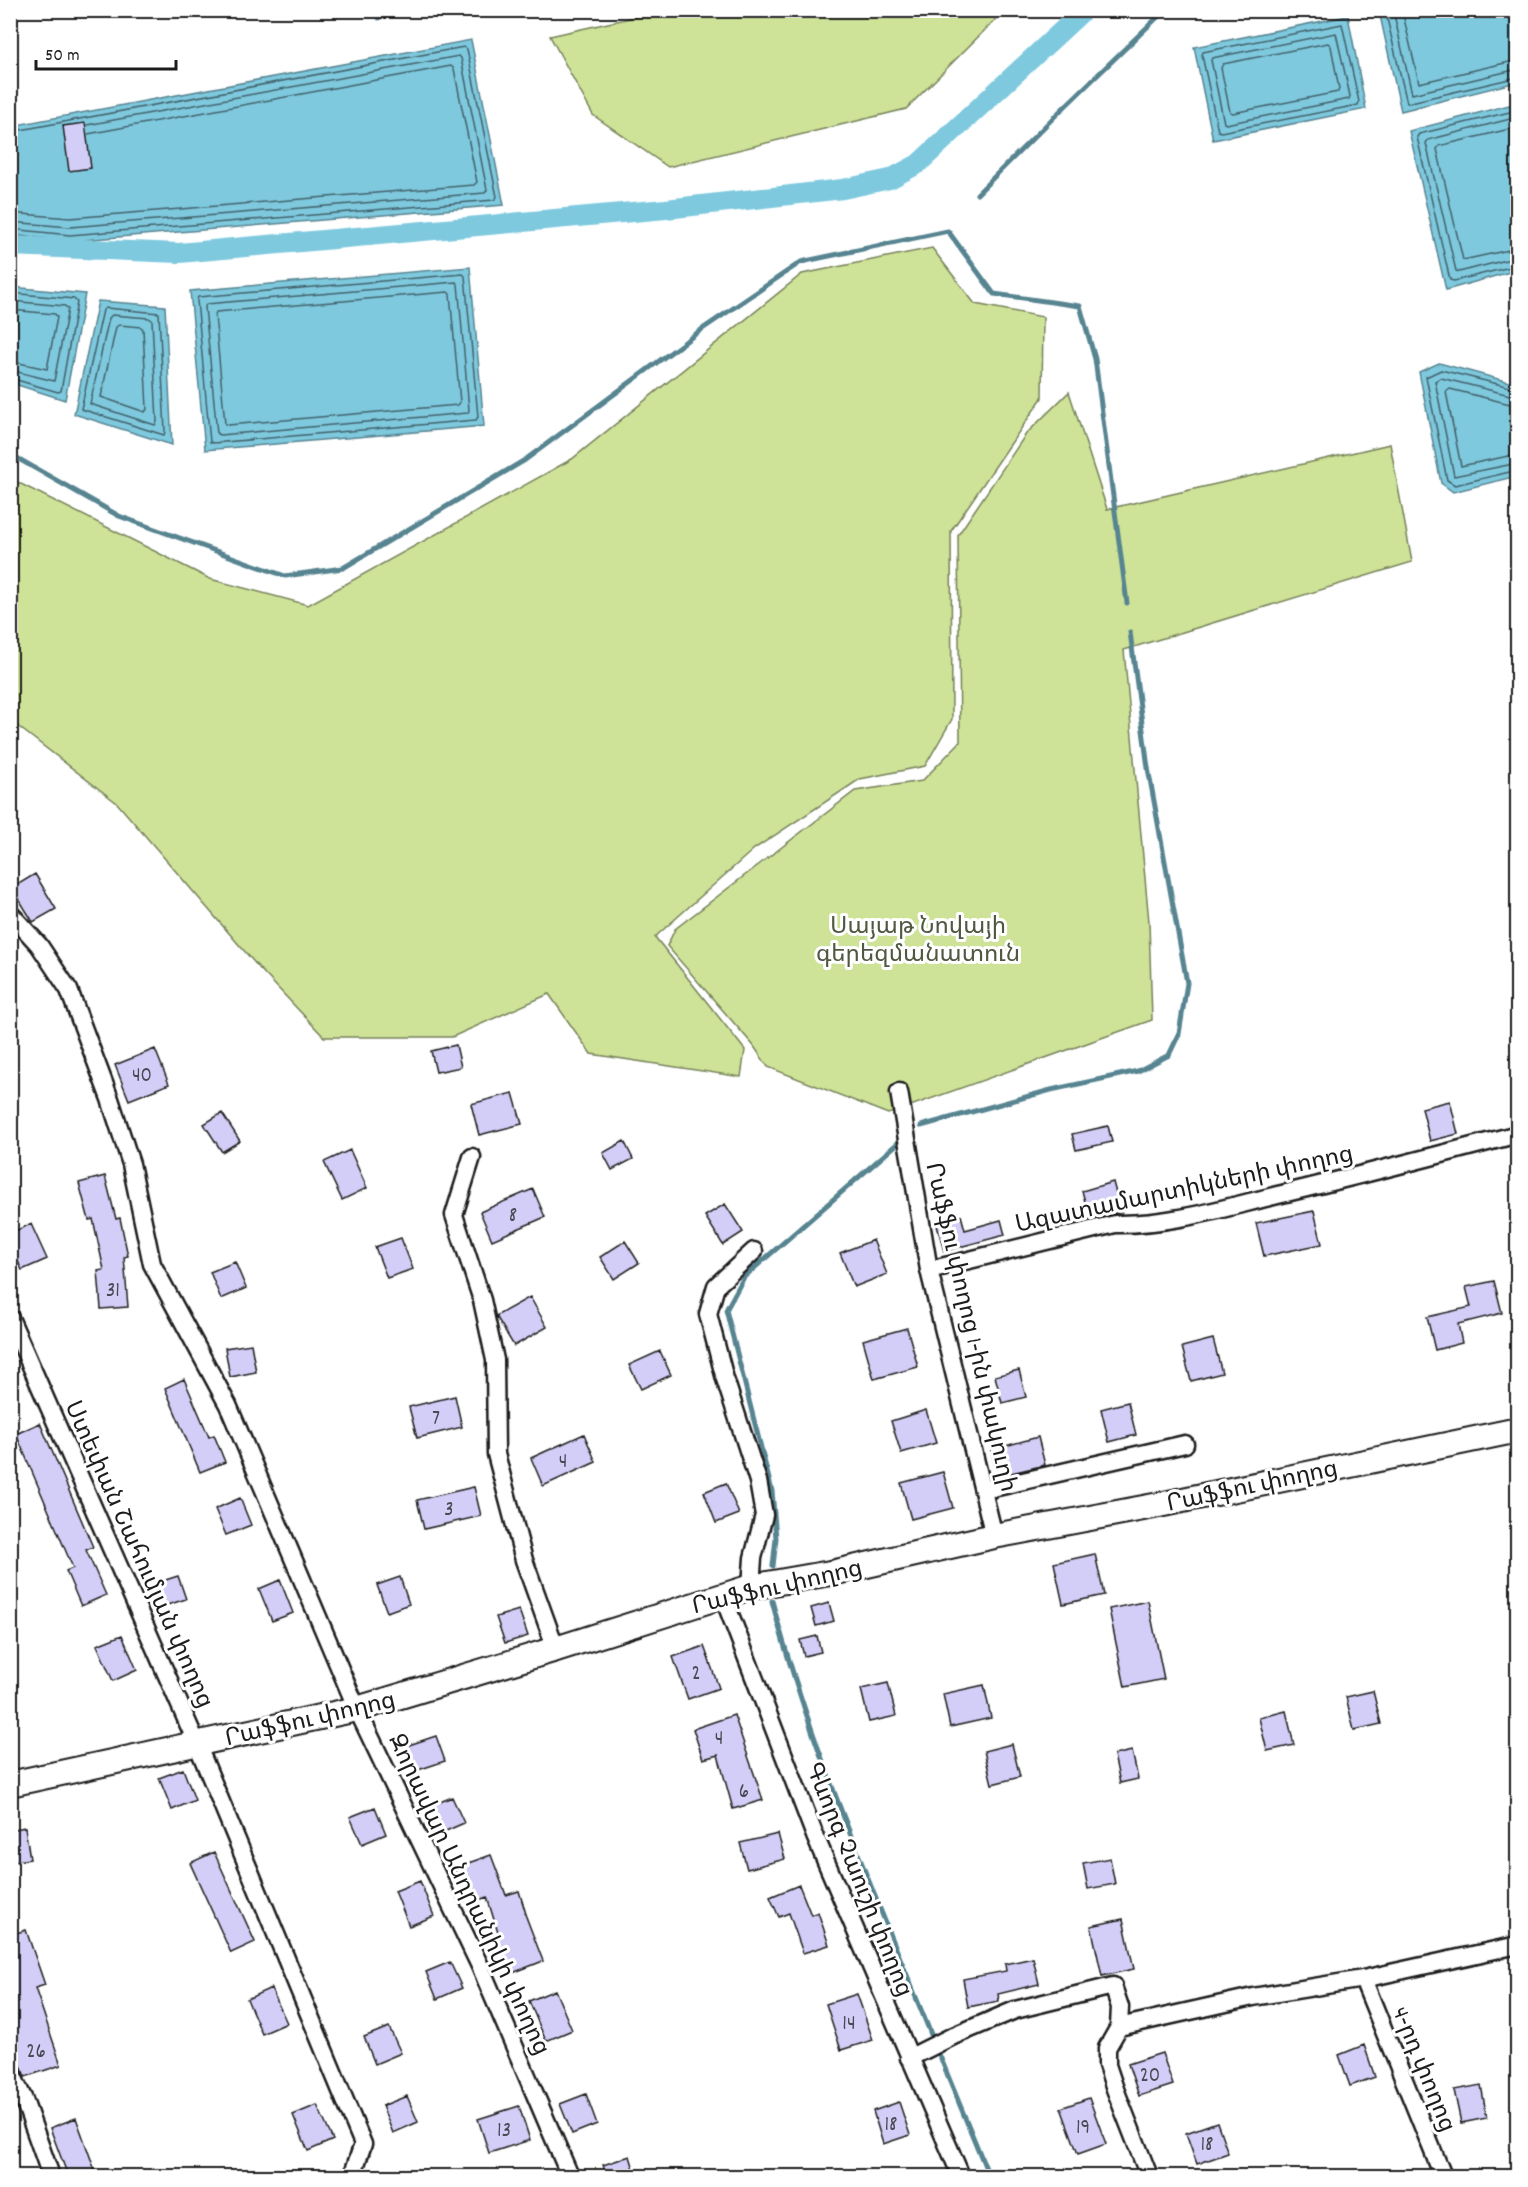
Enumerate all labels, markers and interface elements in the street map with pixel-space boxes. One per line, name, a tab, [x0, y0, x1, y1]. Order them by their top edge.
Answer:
scale bar	[36, 33, 176, 71]
text: 50 m	[45, 44, 80, 69]
park label: Սայաթ Նովայի գերեզմանատուն	[816, 911, 1020, 973]
house number: 40	[132, 1062, 152, 1092]
street label: Ազատամարտիկների փողոց	[1012, 1138, 1357, 1243]
street label: Րաֆֆու փողոց 1-ին փակուղի	[915, 1160, 1024, 1496]
house number: 8	[509, 1202, 517, 1232]
house number: 31	[106, 1277, 120, 1307]
street label: Ստեփան Շահումյան փողոց	[54, 1396, 221, 1714]
house number: 7	[432, 1405, 440, 1435]
house number: 4	[559, 1448, 567, 1478]
street label: Րաֆֆու փողոց	[1164, 1453, 1341, 1523]
house number: 3	[444, 1496, 454, 1526]
street label: Րաֆֆու փողոց	[689, 1553, 866, 1625]
house number: 2	[691, 1660, 701, 1690]
street label: Րաֆֆու փողոց	[222, 1685, 399, 1757]
house number: 4	[715, 1725, 723, 1755]
street label: Զորավար Անդրանիկի փողոց	[378, 1729, 557, 2062]
street label: Գևորգ Չաուշի փողոց	[795, 1758, 920, 2003]
house number: 6	[739, 1778, 749, 1808]
street label: 4-րդ փողոց	[1382, 2002, 1463, 2138]
house number: 14	[842, 2010, 856, 2040]
house number: 26	[26, 2038, 46, 2068]
house number: 20	[1140, 2062, 1160, 2092]
house number: 18	[884, 2111, 898, 2141]
house number: 19	[1076, 2114, 1090, 2144]
house number: 13	[497, 2117, 511, 2147]
house number: 18	[1200, 2131, 1214, 2161]

